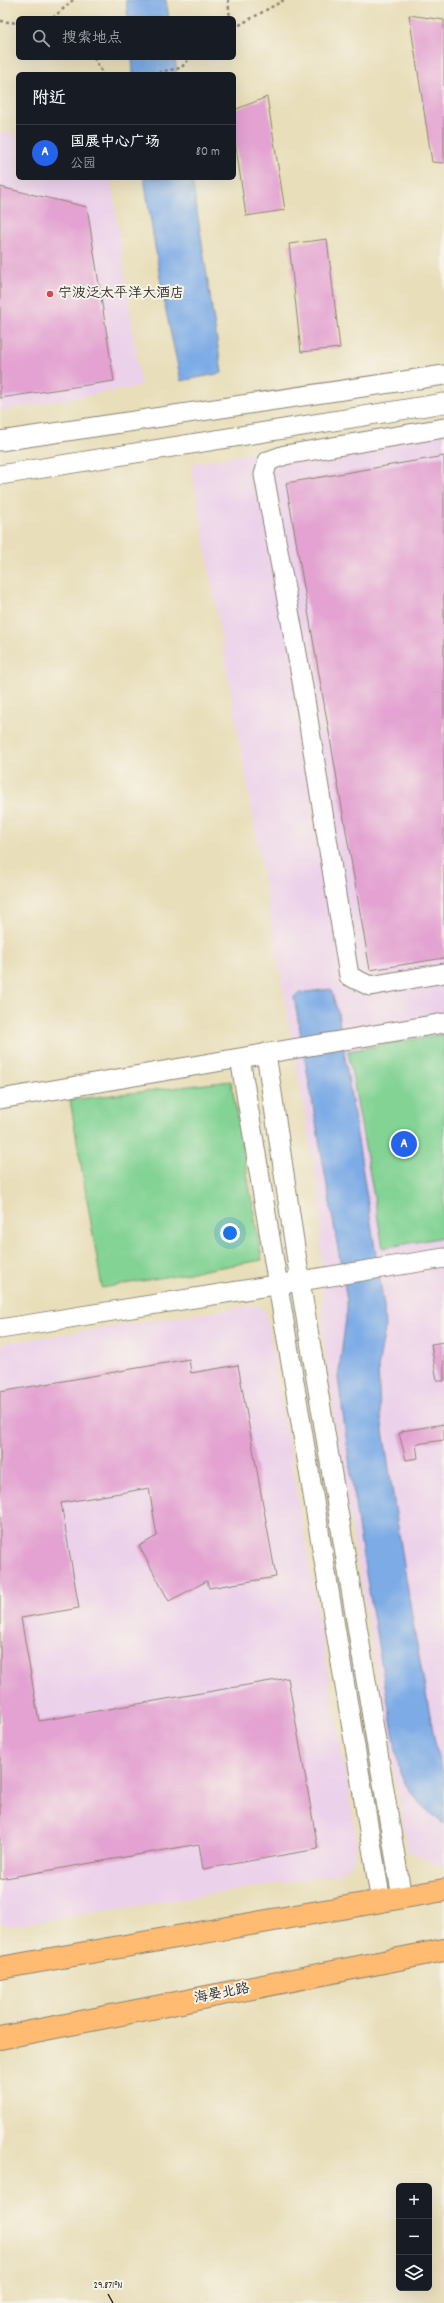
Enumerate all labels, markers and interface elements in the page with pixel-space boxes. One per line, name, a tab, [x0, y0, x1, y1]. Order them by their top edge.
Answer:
search box	[16, 16, 236, 60]
icon: search	[30, 27, 52, 49]
text: 搜索地点	[62, 28, 122, 50]
text: 附近	[32, 88, 66, 112]
text: 国展中心广场	[70, 132, 160, 154]
text: A	[41, 143, 49, 162]
text: 80 m	[196, 143, 220, 162]
text: 公园	[70, 155, 96, 174]
place label: 宁波泛太平洋大酒店	[58, 284, 184, 304]
marker: 宁波泛太平洋大酒店	[45, 289, 55, 299]
pin: A	[391, 1129, 417, 1159]
your location	[220, 1223, 240, 1243]
street label: 海晏北路	[193, 1979, 251, 2009]
map controls	[396, 2183, 432, 2291]
button: +	[396, 2183, 432, 2219]
button: −	[396, 2219, 432, 2255]
button: layers	[396, 2255, 432, 2291]
text: 29.871°N	[94, 2279, 122, 2293]

